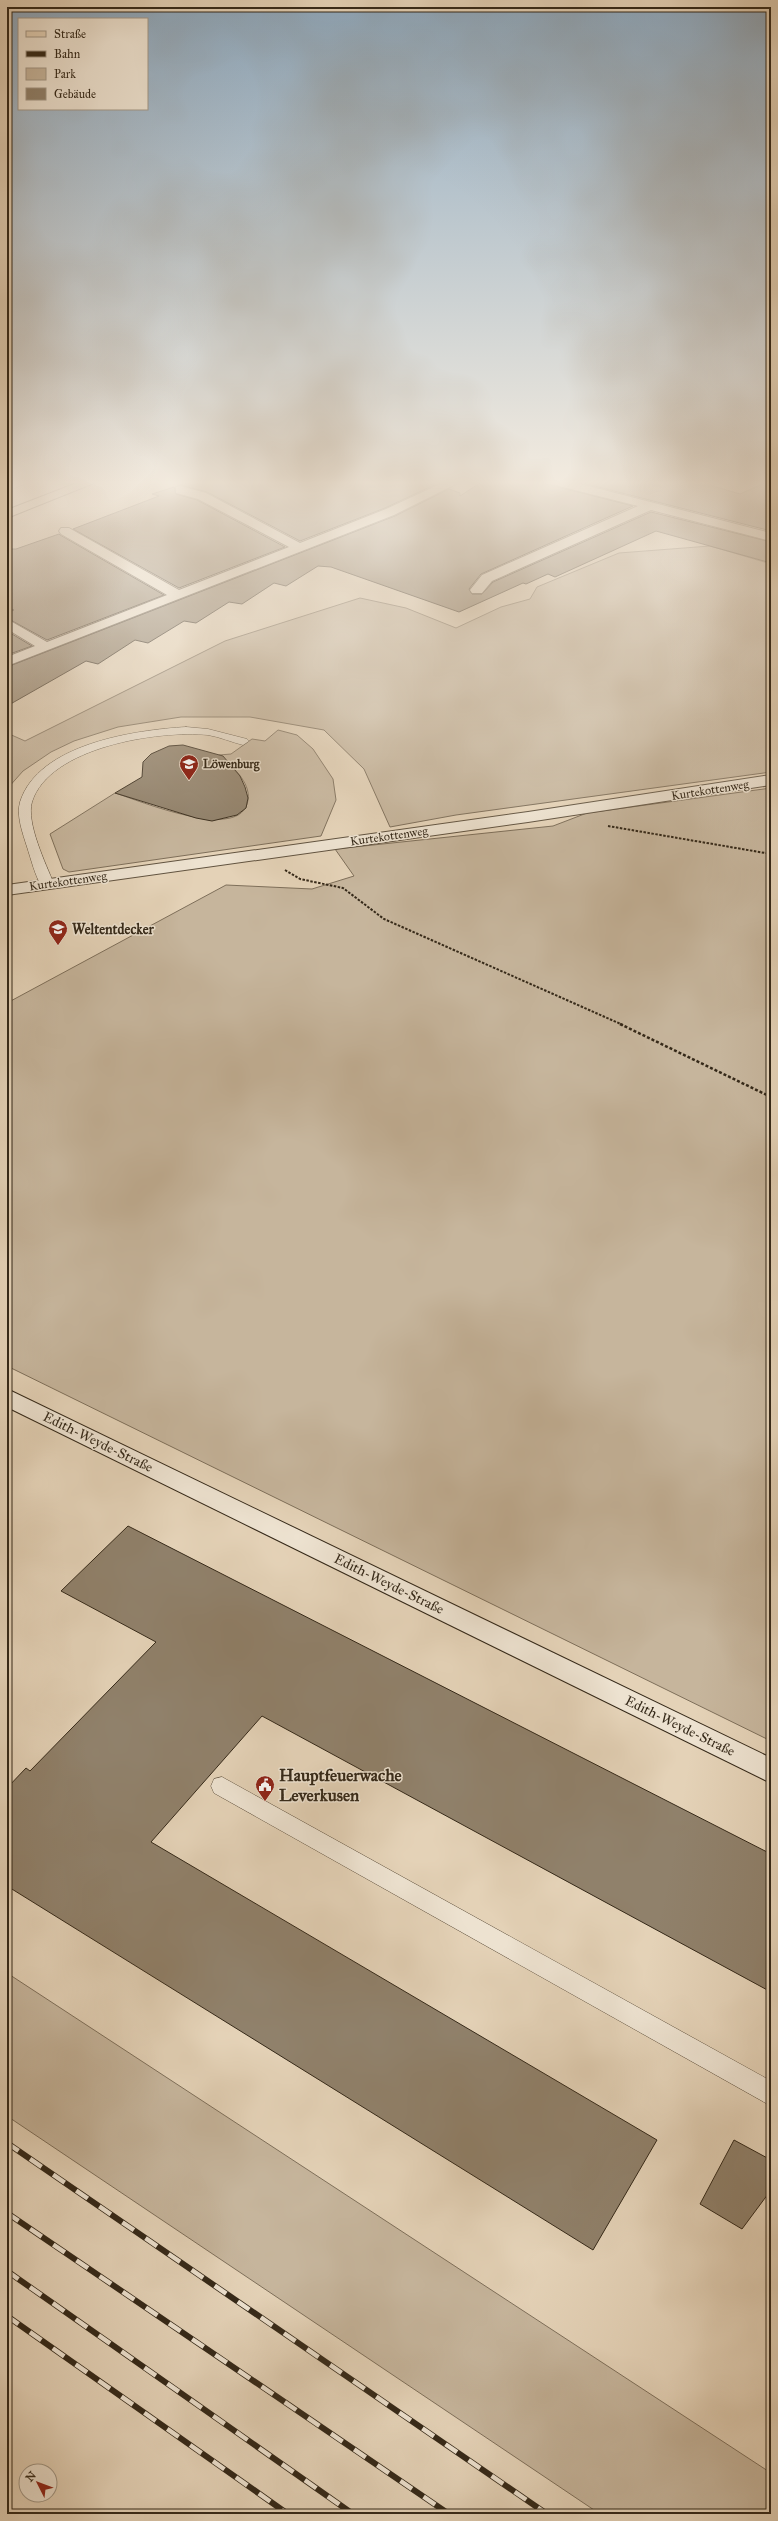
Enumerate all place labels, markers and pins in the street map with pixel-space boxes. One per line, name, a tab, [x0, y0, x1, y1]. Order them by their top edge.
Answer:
school or university icon: Löwenburg	[178, 753, 200, 781]
place label: Löwenburg	[203, 757, 260, 772]
school or university icon: Weltentdecker	[47, 918, 69, 946]
place label: Weltentdecker	[72, 921, 155, 938]
place label: Hauptfeuerwache Leverkusen	[279, 1765, 402, 1806]
public building icon: Hauptfeuerwache Leverkusen	[254, 1774, 276, 1802]

